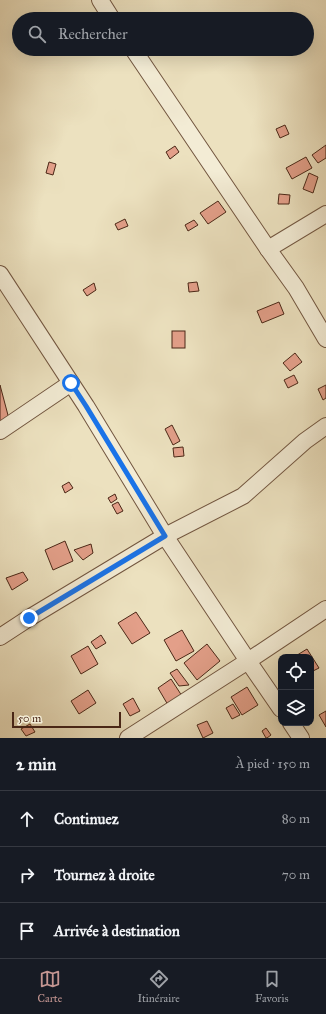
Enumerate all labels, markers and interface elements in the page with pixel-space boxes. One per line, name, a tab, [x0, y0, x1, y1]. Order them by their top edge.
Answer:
search box	[12, 12, 314, 56]
icon: search	[26, 23, 48, 45]
text: Rechercher	[58, 25, 128, 43]
route start	[62, 374, 80, 392]
route end	[20, 609, 38, 627]
map controls	[278, 654, 314, 726]
button: locate	[278, 654, 314, 690]
button: layers	[278, 690, 314, 726]
scale bar	[12, 710, 121, 729]
text: 50 m	[18, 712, 41, 725]
text: 2 min	[16, 754, 56, 775]
text: À pied · 150 m	[236, 756, 310, 772]
icon: ahead	[16, 808, 38, 830]
text: Continuez	[54, 810, 119, 828]
text: 80 m	[282, 811, 310, 827]
icon: right	[16, 864, 38, 886]
text: Tournez à droite	[54, 866, 155, 884]
text: 70 m	[282, 867, 310, 883]
icon: arrive	[16, 920, 38, 942]
text: Arrivée à destination	[54, 922, 180, 940]
tab: Carte	[38, 968, 62, 1005]
tab: Itinéraire	[137, 968, 180, 1005]
tab: Favoris	[255, 968, 288, 1005]

